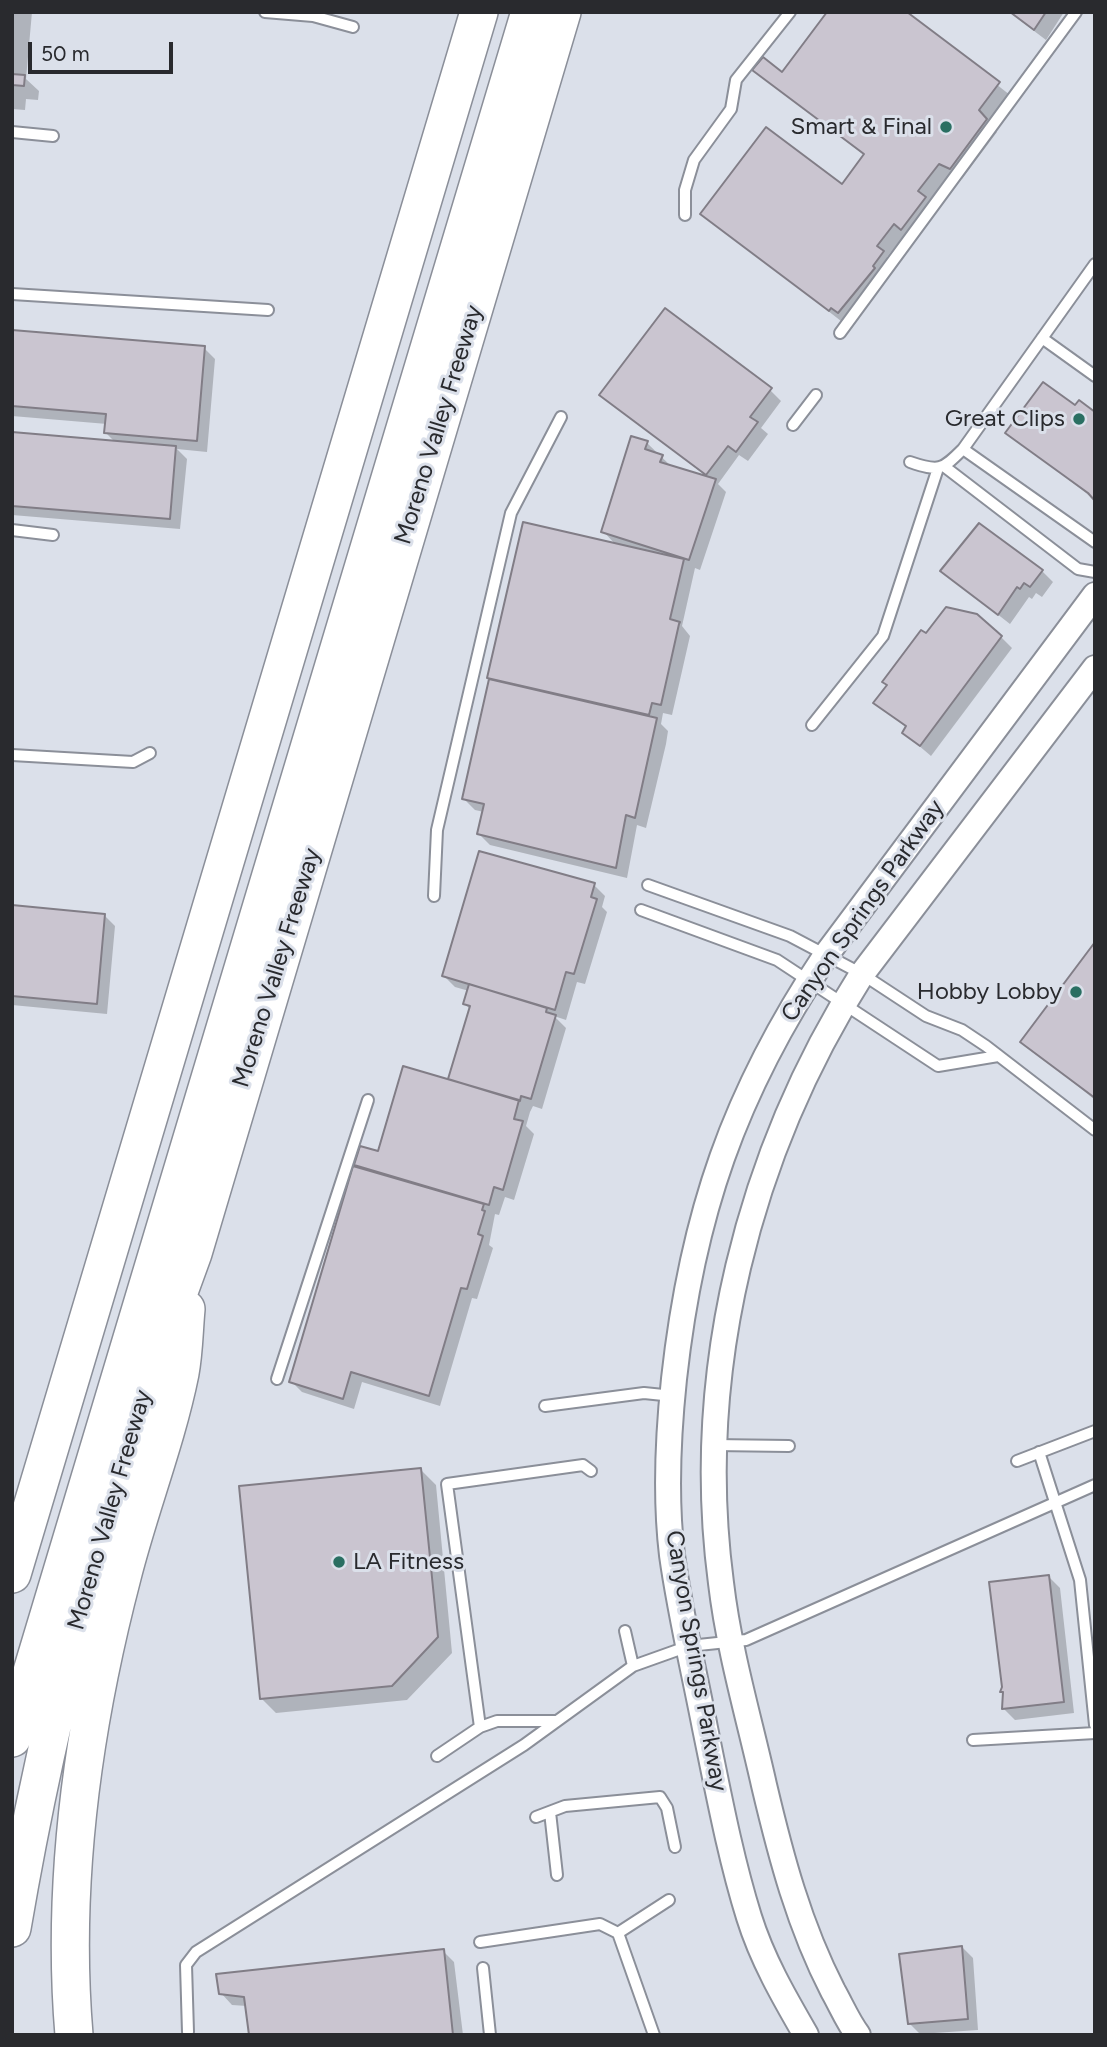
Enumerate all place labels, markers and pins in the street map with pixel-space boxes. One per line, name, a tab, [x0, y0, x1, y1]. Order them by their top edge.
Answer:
place label: Smart & Final	[791, 113, 932, 141]
marker: Smart & Final	[938, 119, 954, 135]
place label: Great Clips	[945, 405, 1065, 433]
marker: Great Clips	[1071, 411, 1087, 427]
place label: Hobby Lobby	[917, 978, 1062, 1006]
marker: Hobby Lobby	[1068, 984, 1084, 1000]
place label: LA Fitness	[353, 1548, 464, 1576]
marker: LA Fitness	[331, 1554, 347, 1570]

